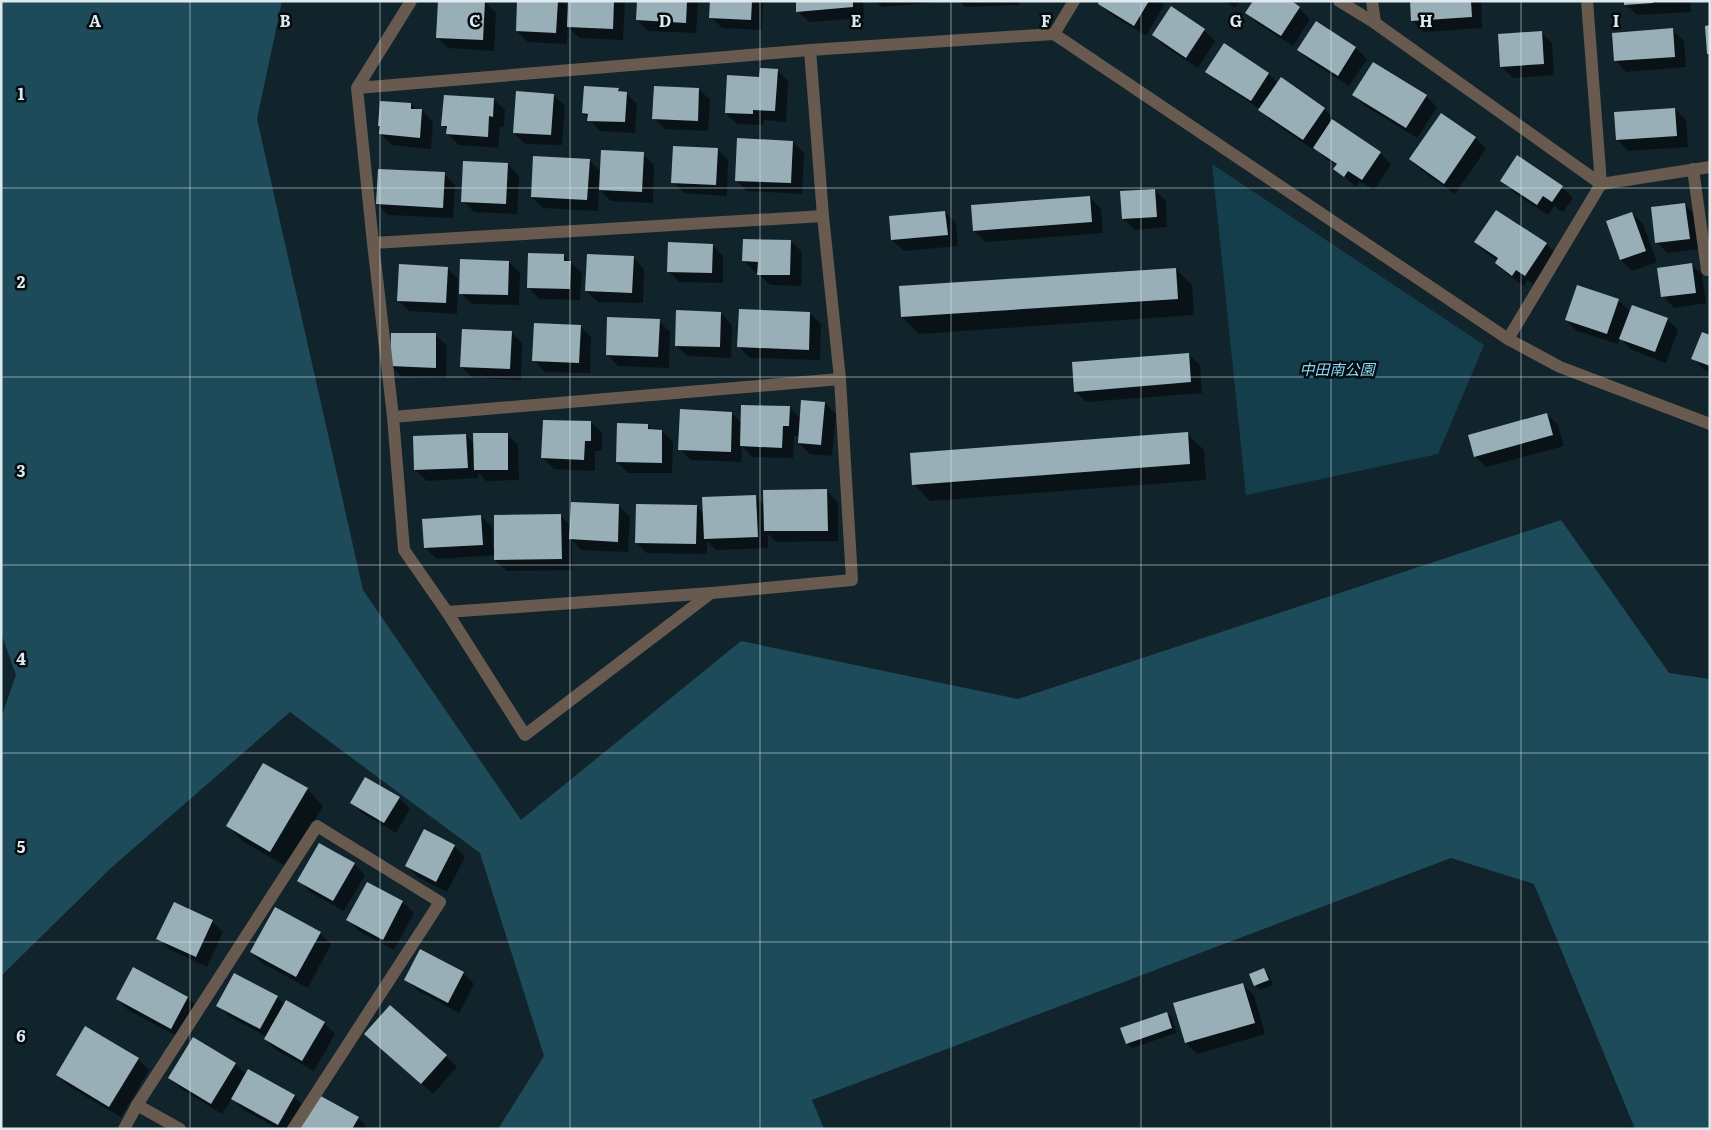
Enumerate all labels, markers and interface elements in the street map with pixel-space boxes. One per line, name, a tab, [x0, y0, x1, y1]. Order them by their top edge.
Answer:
text: A	[89, 8, 101, 32]
text: B	[279, 8, 291, 32]
text: C	[469, 8, 481, 32]
text: D	[659, 8, 671, 32]
text: E	[851, 8, 862, 32]
text: F	[1041, 8, 1051, 32]
text: G	[1230, 8, 1242, 32]
text: H	[1419, 8, 1433, 32]
text: I	[1613, 8, 1619, 32]
text: 1	[18, 81, 25, 105]
text: 2	[17, 269, 26, 293]
park label: 中田南公園	[1299, 357, 1376, 380]
text: 3	[17, 458, 26, 482]
text: 4	[16, 646, 26, 670]
text: 5	[17, 834, 26, 858]
text: 6	[16, 1023, 26, 1047]

